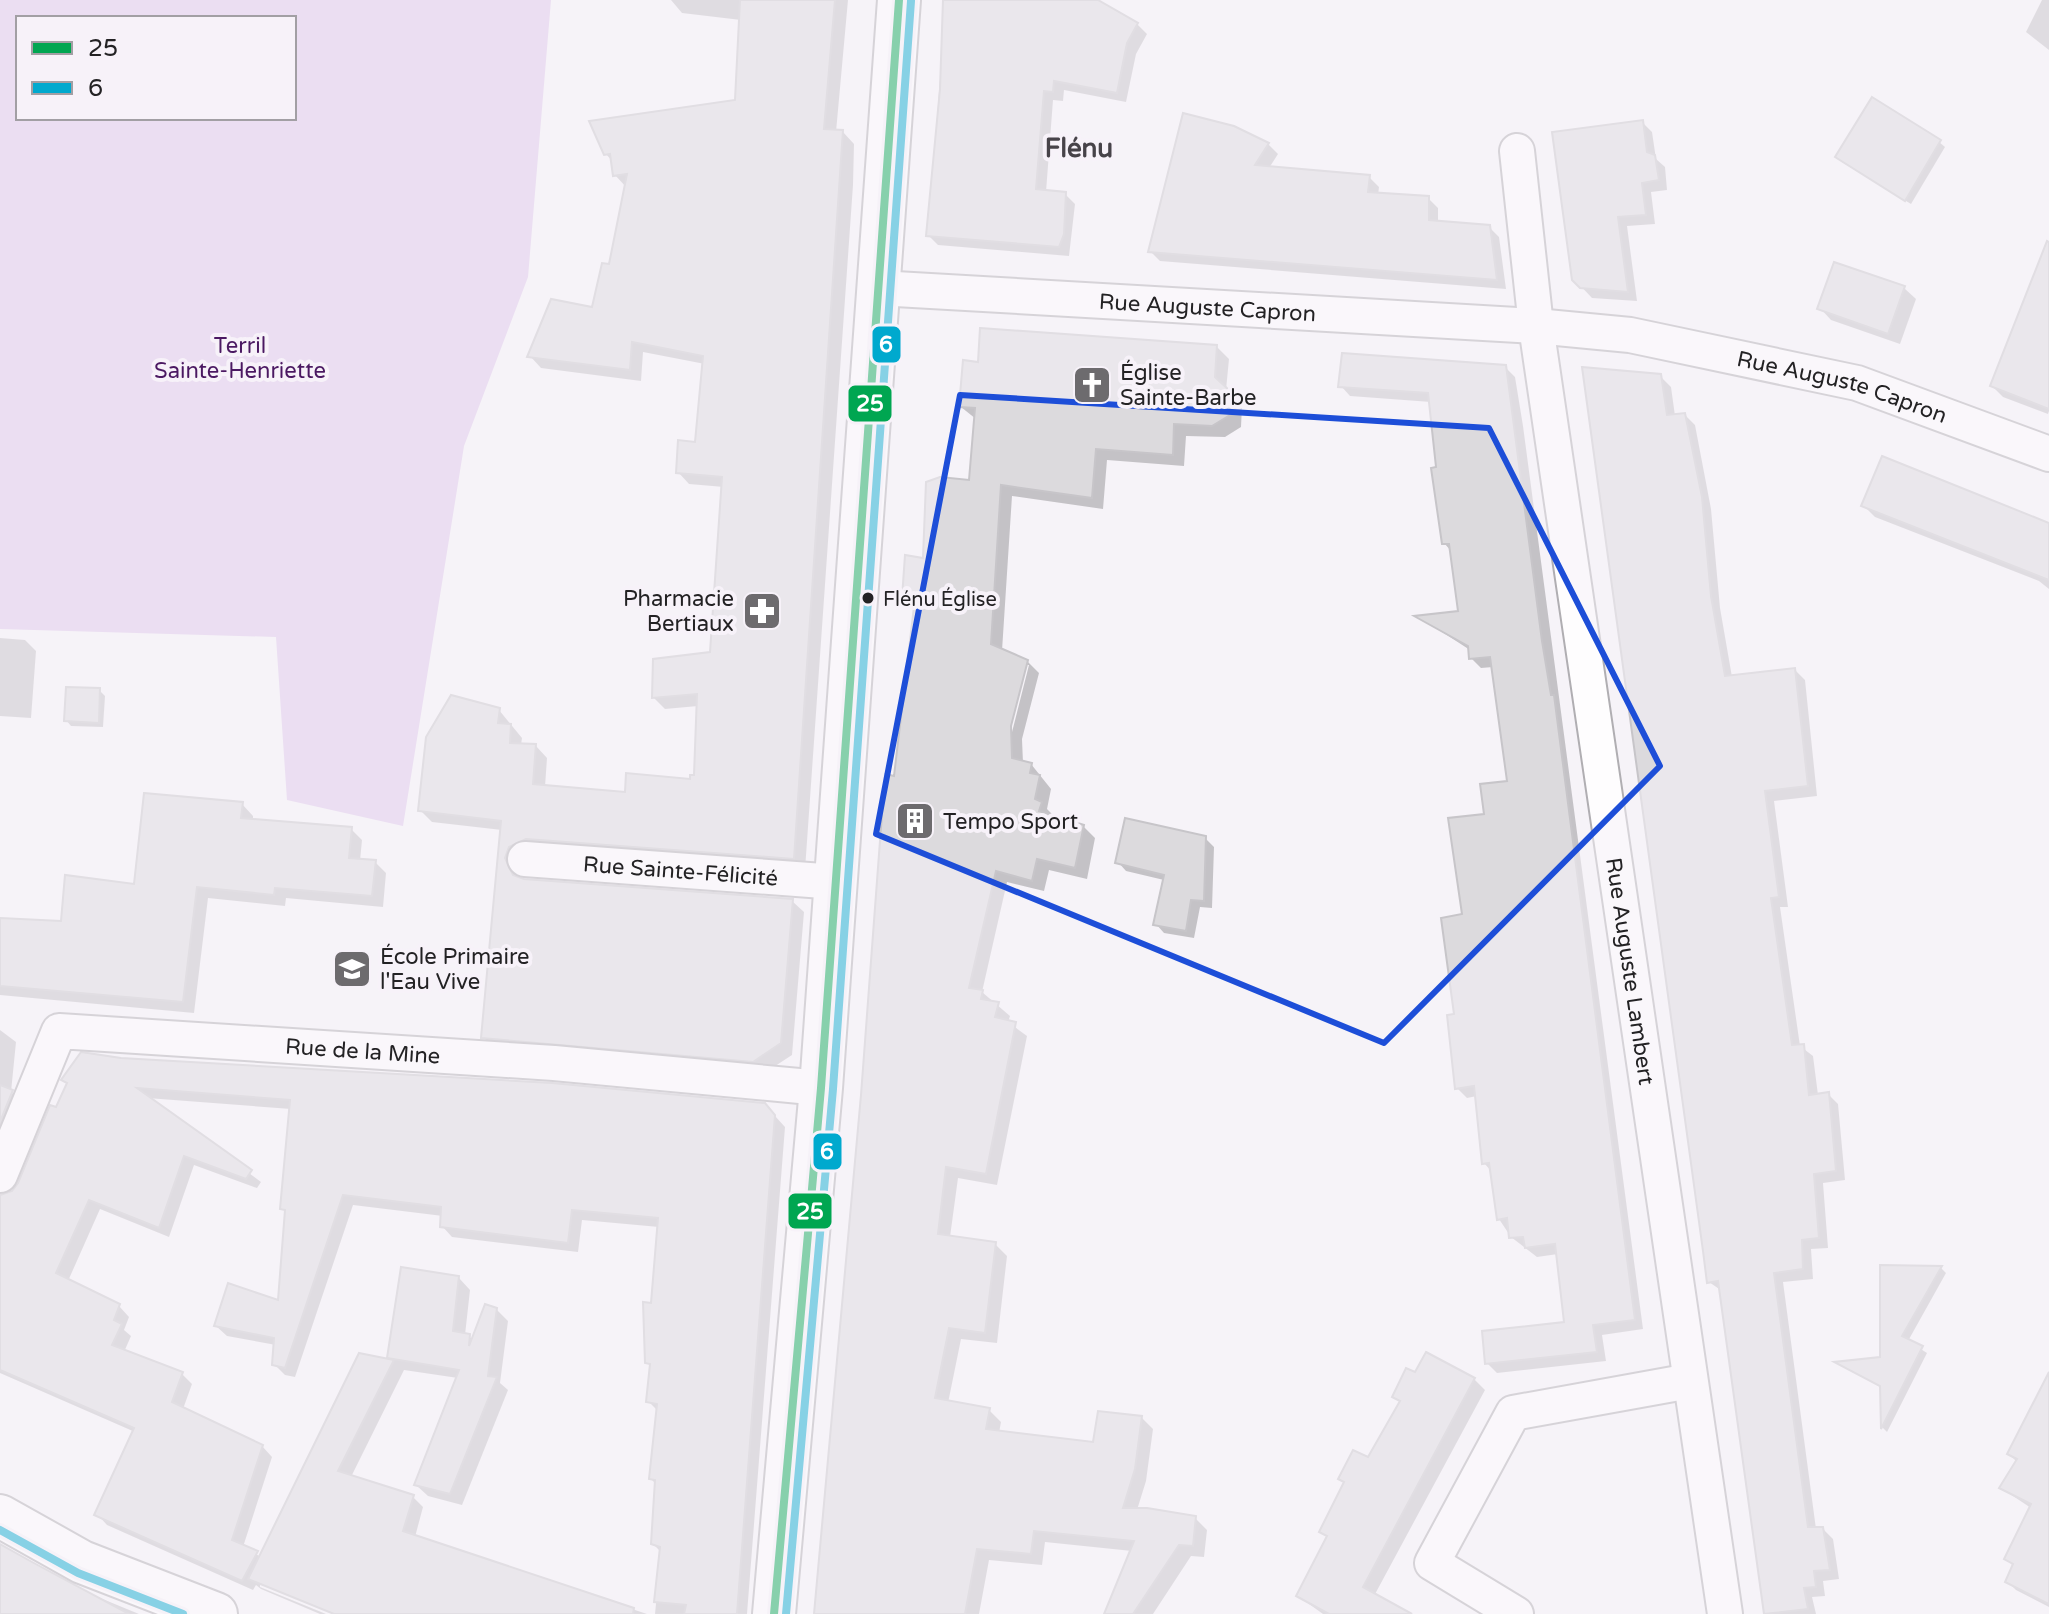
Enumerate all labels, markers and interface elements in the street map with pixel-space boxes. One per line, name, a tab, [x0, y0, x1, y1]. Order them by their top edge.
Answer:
legend	[16, 16, 296, 120]
text: 25	[88, 34, 118, 63]
text: 6	[88, 74, 103, 103]
district label: Flénu	[1045, 133, 1113, 164]
street label: Rue Auguste Capron	[1098, 289, 1317, 327]
line badge: 6	[871, 325, 902, 364]
text: 6	[879, 332, 893, 358]
park label: Terril Sainte-Henriette	[154, 333, 326, 384]
street label: Rue Auguste Capron	[1734, 346, 1950, 429]
place label: Église Sainte-Barbe	[1120, 359, 1257, 411]
church icon: Église Sainte-Barbe	[1071, 364, 1113, 406]
line badge: 25	[847, 384, 893, 423]
text: 25	[856, 391, 884, 417]
place label: Pharmacie Bertiaux	[623, 586, 734, 637]
place label: Flénu Église	[883, 587, 997, 612]
pharmacy icon: Pharmacie Bertiaux	[741, 590, 783, 632]
marker: Flénu Église	[860, 590, 876, 606]
building icon: Tempo Sport	[894, 800, 936, 842]
place label: Tempo Sport	[943, 809, 1078, 835]
street label: Rue Sainte-Félicité	[582, 851, 779, 892]
street label: Rue Auguste Lambert	[1600, 856, 1659, 1087]
place label: École Primaire l'Eau Vive	[380, 943, 530, 995]
school or university icon: École Primaire l'Eau Vive	[331, 948, 373, 990]
street label: Rue de la Mine	[284, 1034, 441, 1070]
line badge: 6	[812, 1132, 843, 1171]
text: 6	[820, 1139, 834, 1165]
line badge: 25	[787, 1192, 833, 1230]
text: 25	[796, 1199, 824, 1225]

